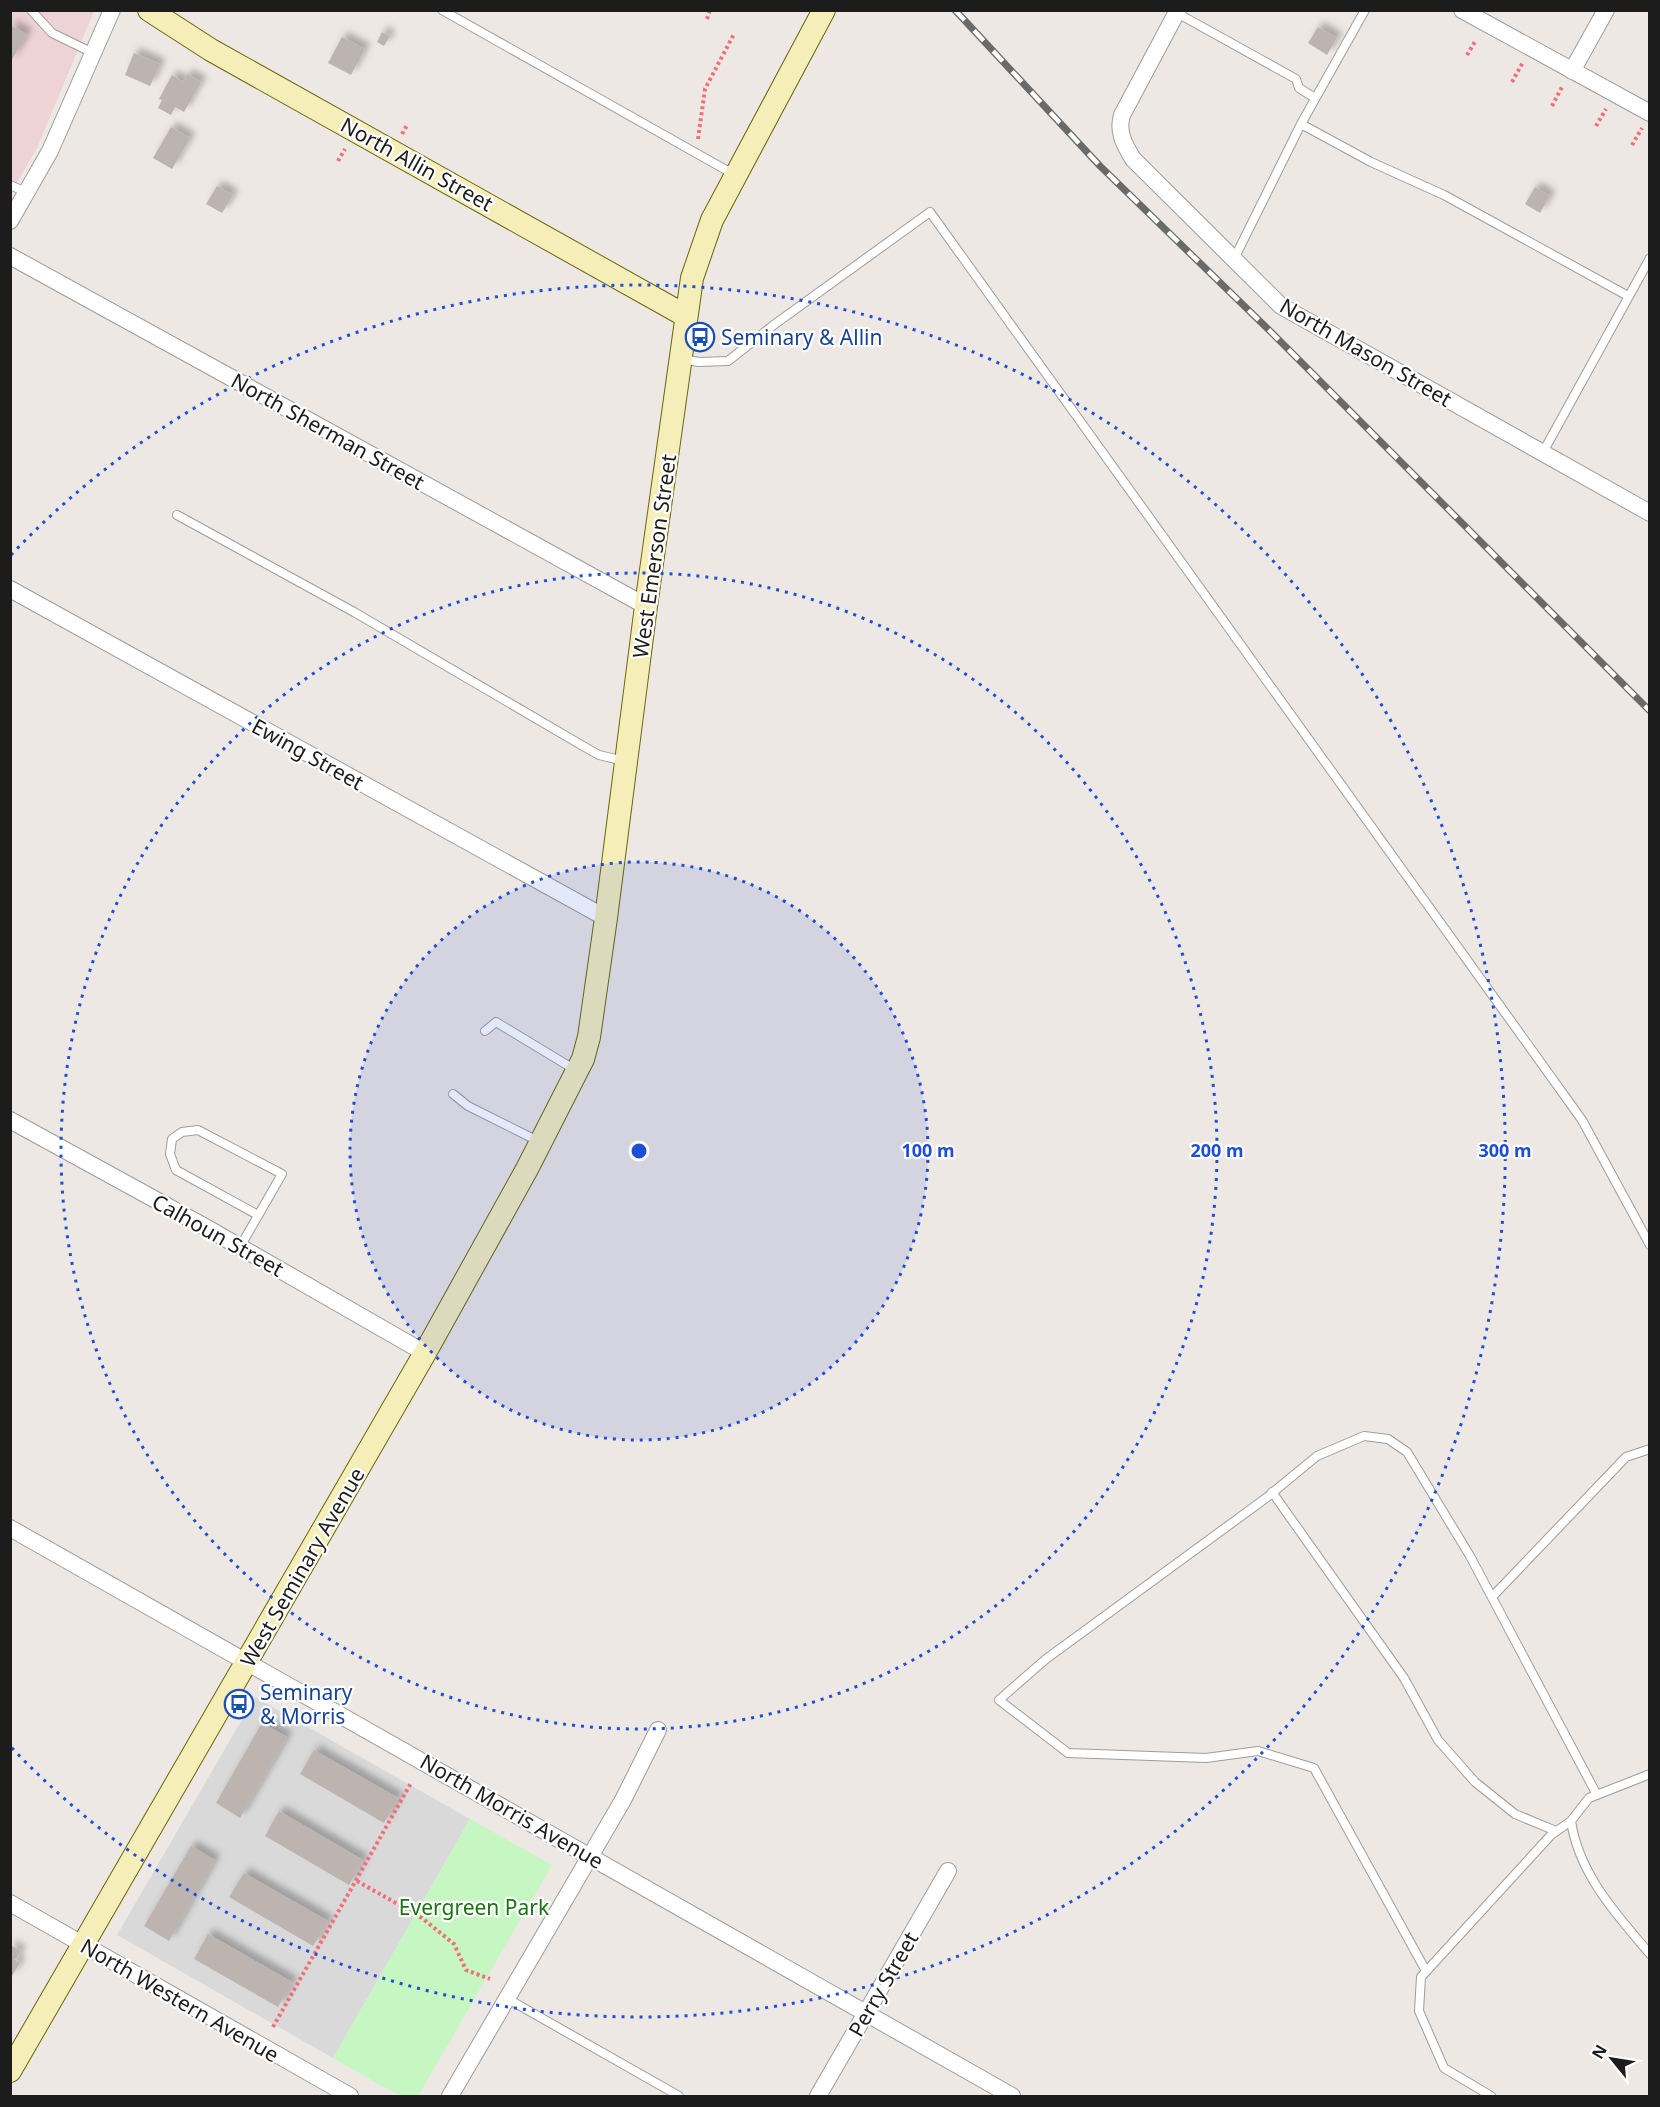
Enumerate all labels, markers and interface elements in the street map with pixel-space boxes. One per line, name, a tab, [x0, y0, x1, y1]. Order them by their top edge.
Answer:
street label: North Allin Street	[336, 111, 499, 218]
street label: North Mason Street	[1275, 291, 1457, 413]
bus stop icon: Seminary & Allin	[684, 321, 716, 353]
place label: Seminary & Allin	[721, 323, 883, 351]
street label: North Sherman Street	[226, 366, 430, 496]
street label: West Emerson Street	[626, 452, 682, 660]
street label: Ewing Street	[247, 712, 369, 796]
text: 100 m	[901, 1138, 955, 1162]
text: 200 m	[1190, 1138, 1244, 1162]
text: 300 m	[1478, 1138, 1532, 1162]
centre of rings	[629, 1141, 649, 1161]
street label: Calhoun Street	[147, 1187, 289, 1283]
street label: West Seminary Avenue	[233, 1462, 371, 1672]
place label: Seminary & Morris	[260, 1678, 353, 1730]
bus stop icon: Seminary & Morris	[223, 1688, 255, 1720]
street label: North Morris Avenue	[415, 1747, 609, 1875]
park label: Evergreen Park	[399, 1893, 550, 1921]
street label: Perry Street	[842, 1926, 925, 2042]
street label: North Western Avenue	[76, 1932, 284, 2068]
north arrow	[1582, 2029, 1642, 2089]
text: N	[1586, 2040, 1612, 2063]

